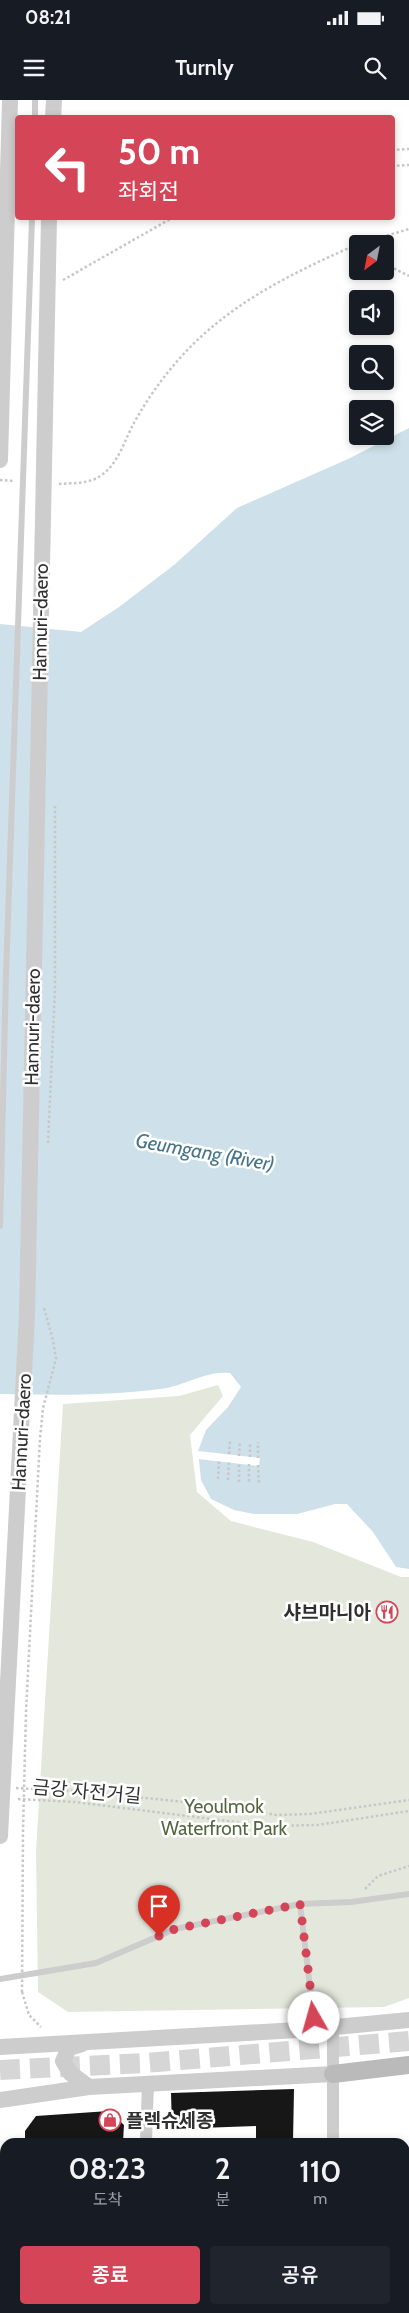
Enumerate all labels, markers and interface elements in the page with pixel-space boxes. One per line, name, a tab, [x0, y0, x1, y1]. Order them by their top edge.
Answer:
text: 08:21	[25, 6, 71, 29]
icon: menu	[20, 54, 48, 82]
text: Turnly	[175, 54, 234, 81]
icon: search	[361, 54, 389, 82]
text: 50 m	[118, 130, 200, 173]
icon: left	[35, 135, 100, 200]
text: 좌회전	[118, 178, 179, 205]
north arrow	[349, 235, 394, 280]
map controls	[349, 235, 394, 445]
button: sound	[349, 290, 394, 335]
button: search	[349, 345, 394, 390]
button: layers	[349, 400, 394, 445]
street label: Hannuri-daero	[28, 563, 53, 681]
street label: Hannuri-daero	[20, 968, 45, 1086]
water label: Geumgang (River)	[134, 1128, 276, 1176]
street label: Hannuri-daero	[7, 1373, 36, 1491]
restaurant icon: 샤브마니아	[375, 1600, 399, 1624]
place label: 샤브마니아	[284, 1601, 372, 1624]
street label: 금강 자전거길	[32, 1775, 142, 1808]
park label: Yeoulmok Waterfront Park	[161, 1795, 288, 1840]
pin	[138, 1885, 180, 1936]
icon: arrive	[145, 1892, 173, 1920]
position arrow	[287, 1991, 339, 2043]
shop icon: 플렉슈세종	[98, 2108, 122, 2132]
place label: 플렉슈세종	[126, 2109, 213, 2132]
text: 08:23	[69, 2150, 146, 2187]
text: 2	[215, 2150, 231, 2187]
text: 110	[299, 2153, 341, 2190]
text: m	[313, 2189, 327, 2208]
text: 도착	[93, 2190, 122, 2209]
text: 분	[215, 2190, 230, 2209]
button: 종료	[20, 2246, 200, 2304]
button: 공유	[210, 2246, 390, 2304]

